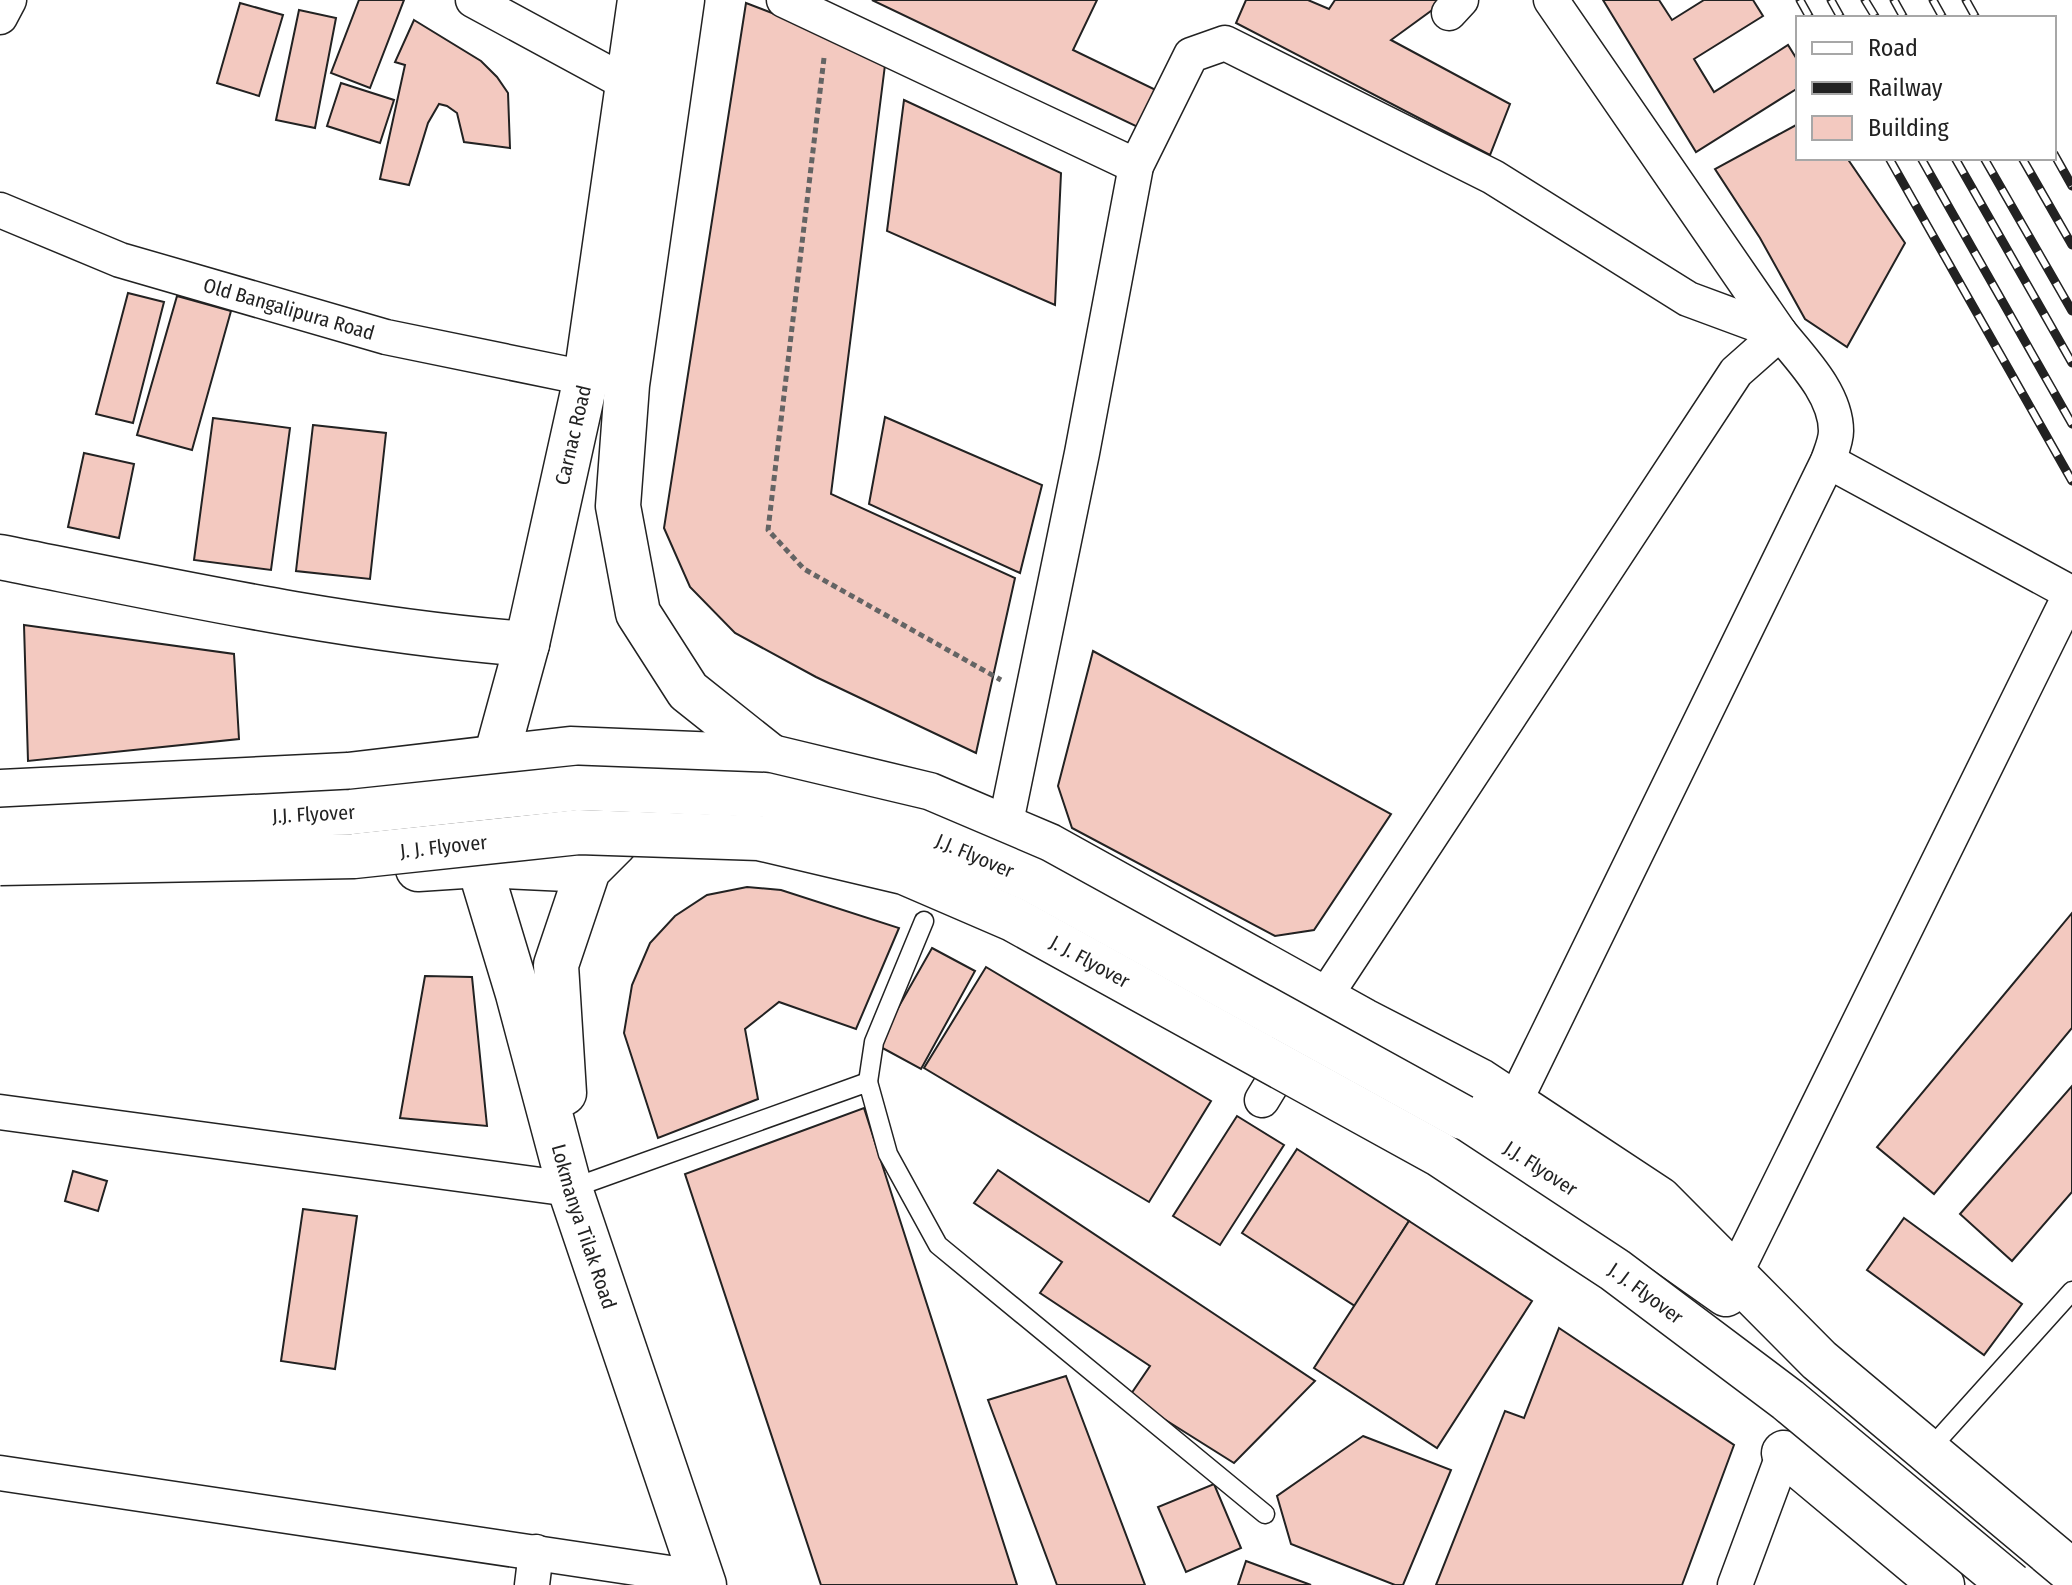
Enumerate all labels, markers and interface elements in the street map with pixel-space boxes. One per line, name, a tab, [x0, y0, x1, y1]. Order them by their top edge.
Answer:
legend	[1796, 16, 2056, 160]
text: Road	[1868, 34, 1918, 62]
text: Railway	[1868, 74, 1943, 102]
text: Building	[1868, 114, 1950, 142]
street label: Old Bangalipura Road	[201, 273, 377, 345]
street label: Carnac Road	[550, 383, 596, 487]
street label: J.J. Flyover	[272, 800, 356, 828]
street label: J.J. Flyover	[932, 828, 1018, 883]
street label: J. J. Flyover	[399, 830, 488, 863]
street label: J. J. Flyover	[1046, 930, 1134, 993]
street label: J.J. Flyover	[1499, 1136, 1582, 1201]
street label: Lokmanya Tilak Road	[547, 1141, 622, 1312]
street label: J. J. Flyover	[1604, 1257, 1688, 1329]

